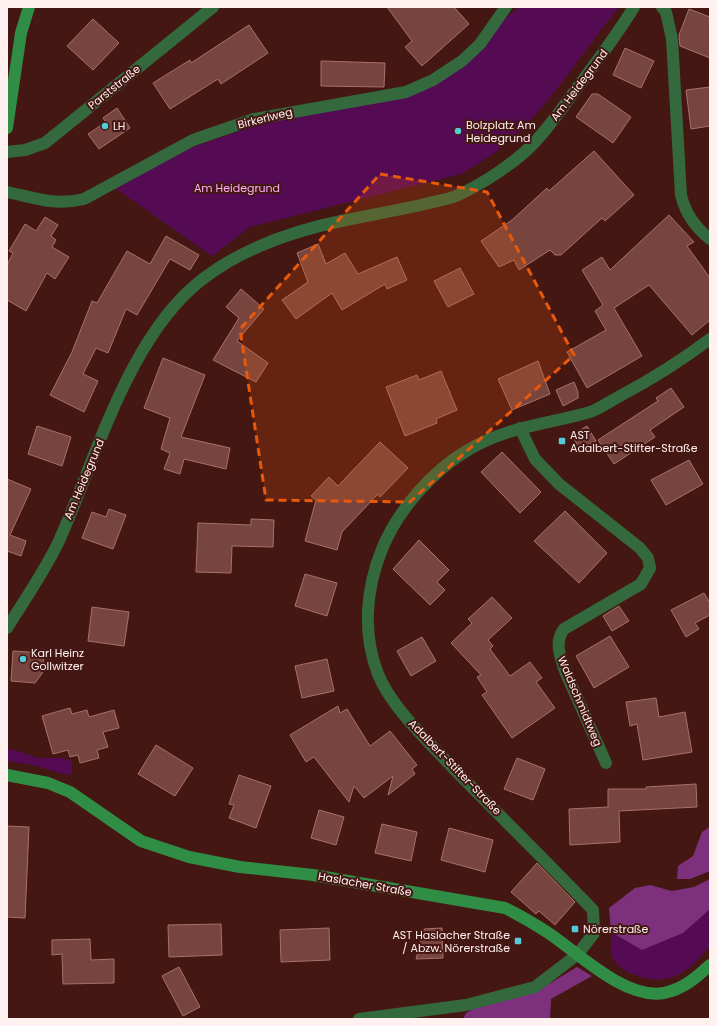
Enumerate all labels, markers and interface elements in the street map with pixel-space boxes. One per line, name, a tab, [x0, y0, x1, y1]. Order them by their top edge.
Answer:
street label: Am Heidegrund	[547, 46, 611, 124]
street label: Parststraße	[84, 61, 144, 113]
street label: Birkerlweg	[236, 103, 294, 133]
place label: Bolzplatz Am Heidegrund	[466, 117, 536, 146]
place label: LH	[113, 118, 125, 134]
marker: LH	[100, 121, 110, 131]
marker: Bolzplatz Am Heidegrund	[453, 126, 463, 136]
park label: Am Heidegrund	[194, 180, 280, 196]
place label: AST Adalbert-Stifter-Straße	[570, 427, 698, 456]
street label: Am Heidegrund	[60, 436, 108, 522]
marker: AST Adalbert-Stifter-Straße	[557, 436, 567, 446]
place label: Karl Heinz Gollwitzer	[31, 645, 84, 674]
street label: Waldschmidtweg	[554, 653, 606, 749]
marker: Karl Heinz Gollwitzer	[18, 654, 28, 664]
street label: Adalbert-Stifter-Straße	[405, 716, 505, 819]
street label: Haslacher Straße	[317, 868, 413, 900]
place label: Nörerstraße	[583, 921, 649, 937]
marker: Nörerstraße	[570, 924, 580, 934]
place label: AST Haslacher Straße / Abzw. Nörerstraße	[392, 927, 510, 956]
marker: AST Haslacher Straße / Abzw. Nörerstraße	[513, 936, 523, 946]

